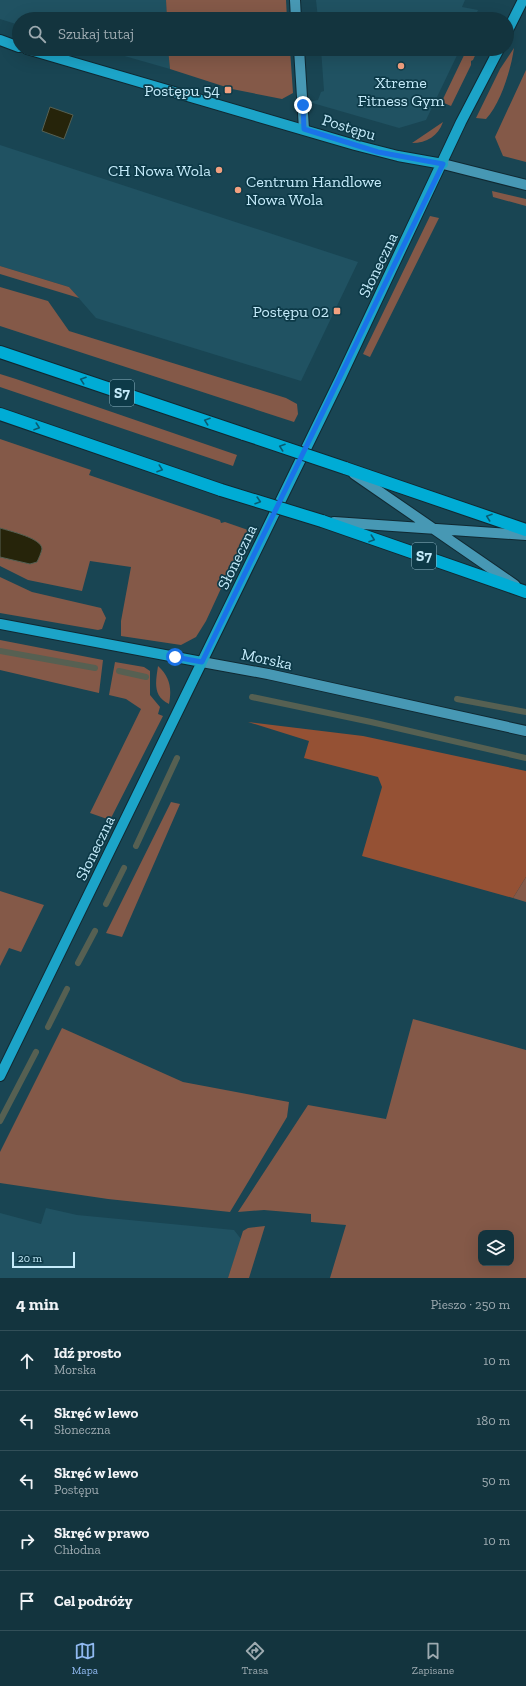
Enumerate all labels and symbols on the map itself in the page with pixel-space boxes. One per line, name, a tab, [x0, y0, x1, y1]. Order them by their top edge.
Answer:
marker: Xtreme Fitness Gym	[396, 61, 406, 71]
place label: Xtreme Fitness Gym	[358, 73, 445, 110]
place label: Postępu 54	[144, 81, 220, 100]
marker: Postępu 54	[223, 85, 233, 95]
route end	[294, 96, 312, 114]
street label: Postępu	[320, 110, 378, 144]
place label: CH Nowa Wola	[108, 161, 211, 180]
marker: CH Nowa Wola	[214, 165, 224, 175]
place label: Centrum Handlowe Nowa Wola	[246, 172, 382, 209]
marker: Centrum Handlowe Nowa Wola	[233, 185, 243, 195]
street label: Słoneczna	[354, 229, 402, 300]
place label: Postępu 02	[253, 302, 329, 321]
marker: Postępu 02	[332, 306, 342, 316]
one-way arrow	[80, 376, 87, 385]
road number: S7	[110, 380, 134, 406]
one-way arrow	[203, 418, 210, 426]
one-way arrow	[33, 422, 40, 430]
one-way arrow	[278, 443, 285, 451]
one-way arrow	[156, 464, 163, 472]
one-way arrow	[254, 496, 261, 505]
one-way arrow	[486, 514, 493, 522]
street label: Słoneczna	[213, 521, 261, 592]
one-way arrow	[368, 534, 375, 542]
road number: S7	[412, 543, 436, 569]
street label: Morska	[240, 644, 295, 674]
route start	[166, 648, 184, 666]
street label: Słoneczna	[71, 812, 119, 883]
scale bar	[12, 1250, 75, 1269]

